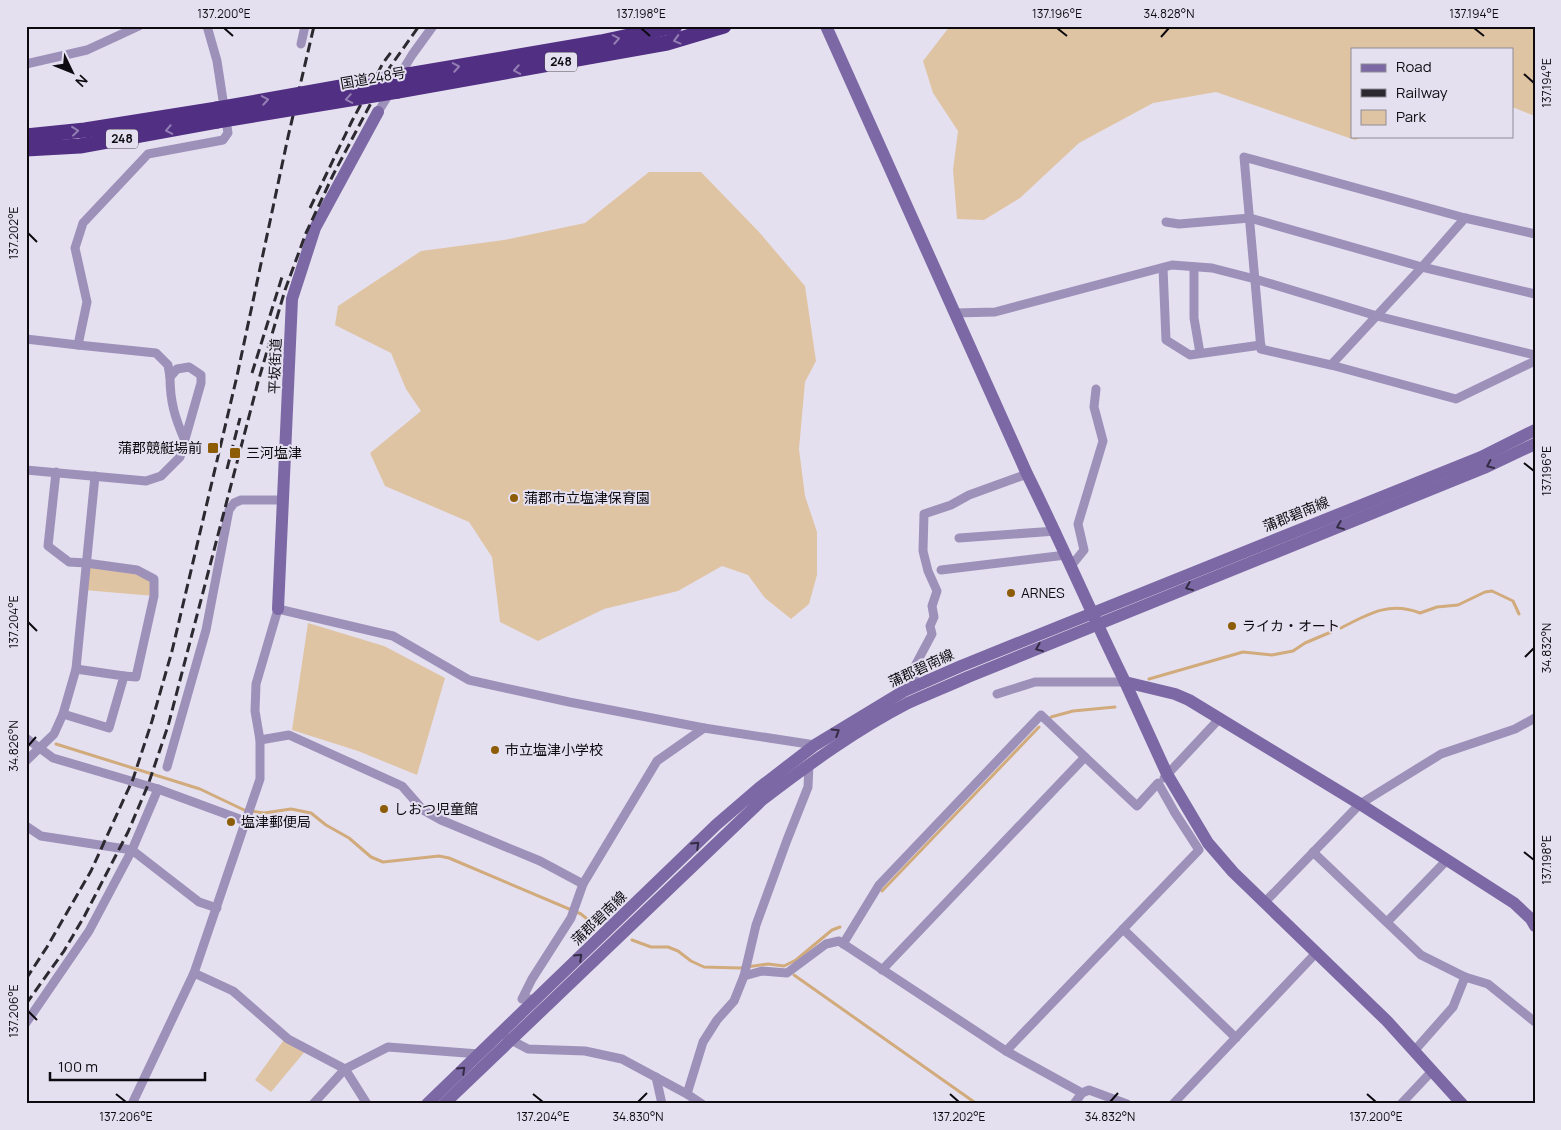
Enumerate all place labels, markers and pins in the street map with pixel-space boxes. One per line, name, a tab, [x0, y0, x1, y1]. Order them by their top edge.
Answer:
place label: 蒲郡競艇場前	[118, 438, 202, 457]
marker: 蒲郡競艇場前	[206, 441, 220, 455]
place label: 三河塩津	[246, 443, 302, 462]
marker: 三河塩津	[228, 446, 242, 460]
place label: 蒲郡市立塩津保育園	[524, 488, 650, 507]
marker: 蒲郡市立塩津保育園	[508, 492, 520, 504]
place label: ARNES	[1021, 583, 1065, 602]
marker: ARNES	[1005, 587, 1017, 599]
place label: ライカ・オート	[1242, 616, 1340, 635]
marker: ライカ・オート	[1226, 620, 1238, 632]
place label: 市立塩津小学校	[505, 740, 603, 759]
marker: 市立塩津小学校	[489, 744, 501, 756]
place label: しおつ児童館	[394, 799, 478, 818]
marker: しおつ児童館	[378, 803, 390, 815]
place label: 塩津郵便局	[241, 812, 311, 831]
marker: 塩津郵便局	[225, 816, 237, 828]

